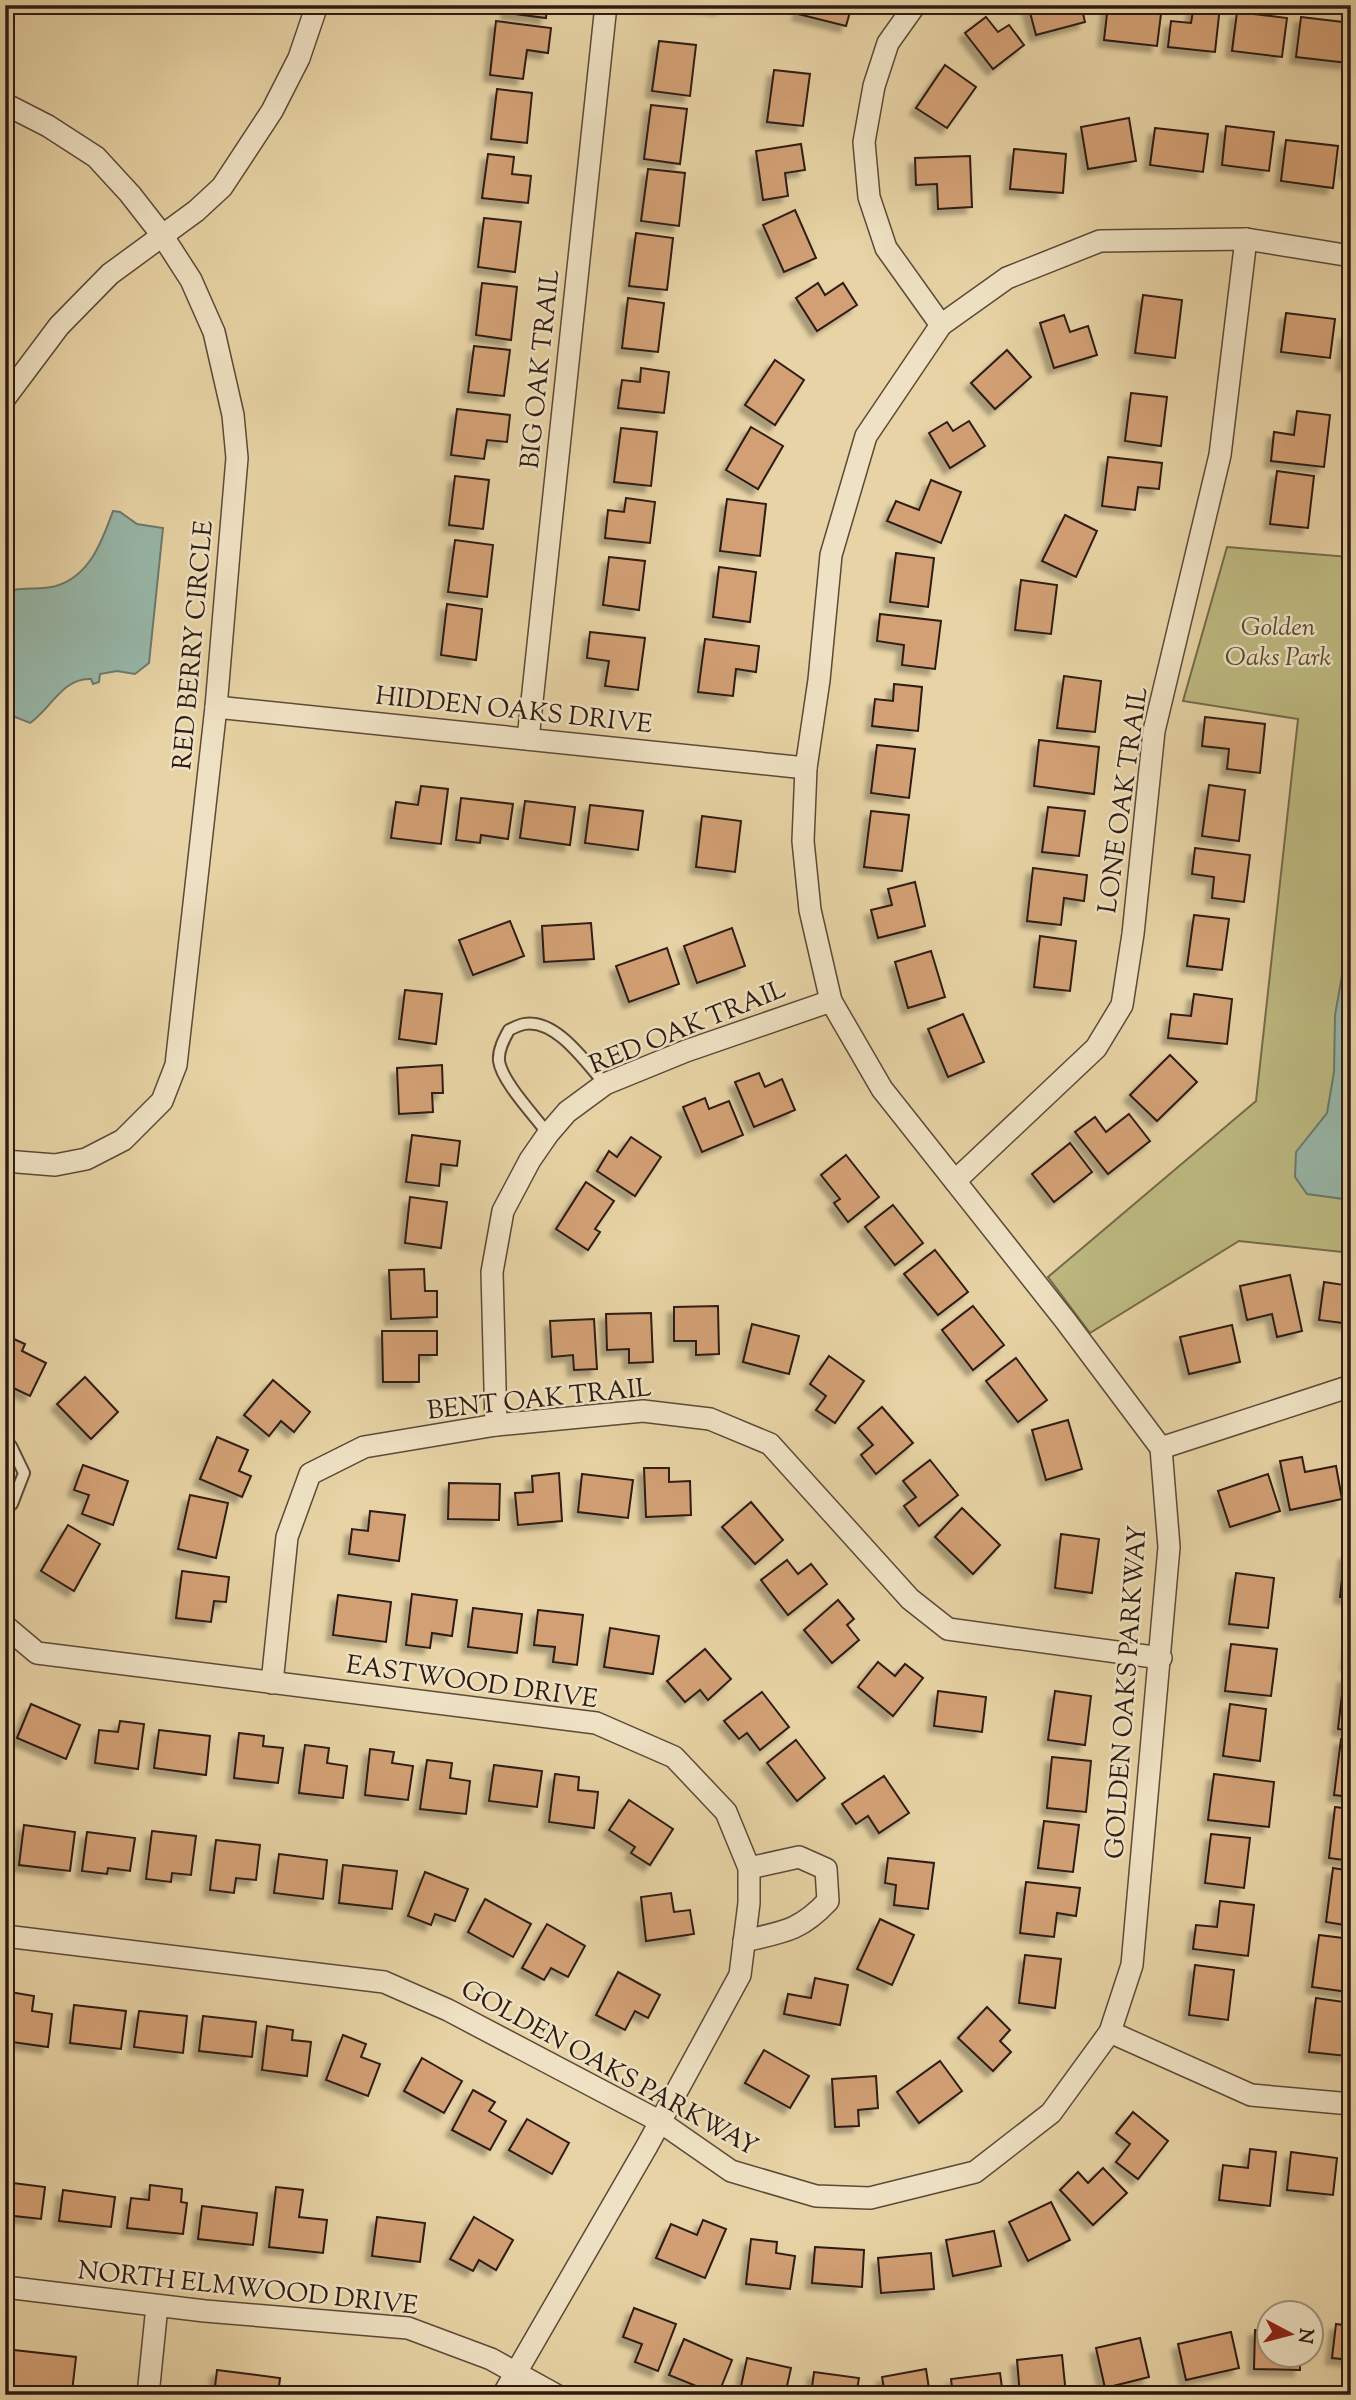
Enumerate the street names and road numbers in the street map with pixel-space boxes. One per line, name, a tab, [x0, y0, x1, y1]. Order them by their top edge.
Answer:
street label: BIG OAK TRAIL	[513, 267, 570, 471]
street label: RED BERRY CIRCLE	[165, 519, 224, 772]
street label: HIDDEN OAKS DRIVE	[373, 679, 654, 744]
street label: LONE OAK TRAIL	[1090, 685, 1159, 916]
street label: RED OAK TRAIL	[584, 972, 792, 1085]
street label: BENT OAK TRAIL	[425, 1370, 654, 1431]
street label: GOLDEN OAKS PARKWAY	[1097, 1524, 1158, 1860]
street label: EASTWOOD DRIVE	[344, 1648, 600, 1719]
street label: GOLDEN OAKS PARKWAY	[454, 1972, 764, 2166]
street label: NORTH ELMWOOD DRIVE	[76, 2253, 420, 2326]

